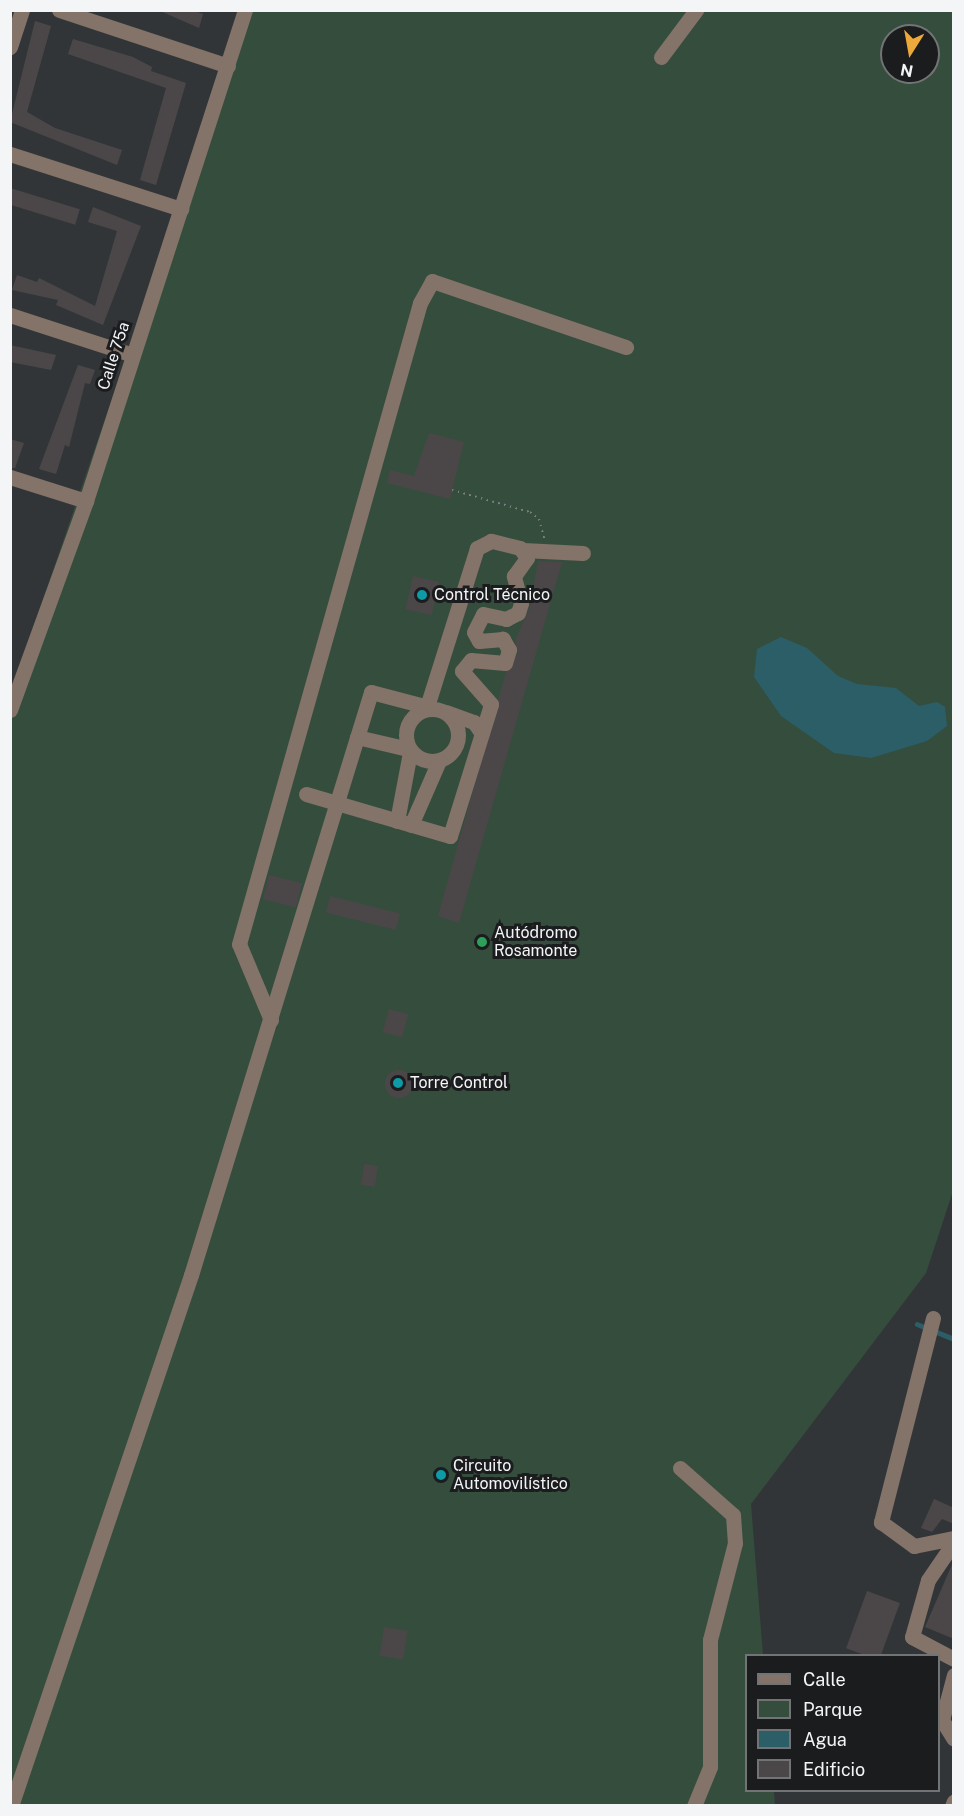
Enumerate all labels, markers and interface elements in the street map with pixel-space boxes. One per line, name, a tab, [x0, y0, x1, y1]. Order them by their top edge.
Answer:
north arrow	[880, 24, 940, 84]
text: N	[899, 60, 915, 81]
street label: Calle 75a	[94, 320, 134, 392]
place label: Control Técnico	[434, 585, 550, 605]
marker: Control Técnico	[415, 588, 429, 602]
place label: Autódromo Rosamonte	[494, 923, 577, 961]
marker: Autódromo Rosamonte	[475, 935, 489, 949]
place label: Torre Control	[410, 1073, 508, 1093]
marker: Torre Control	[391, 1076, 405, 1090]
place label: Circuito Automovilístico	[453, 1456, 568, 1494]
marker: Circuito Automovilístico	[434, 1468, 448, 1482]
legend	[745, 1654, 940, 1792]
text: Calle	[803, 1669, 846, 1690]
text: Parque	[803, 1699, 863, 1720]
text: Agua	[803, 1729, 847, 1750]
text: Edificio	[803, 1759, 865, 1780]

